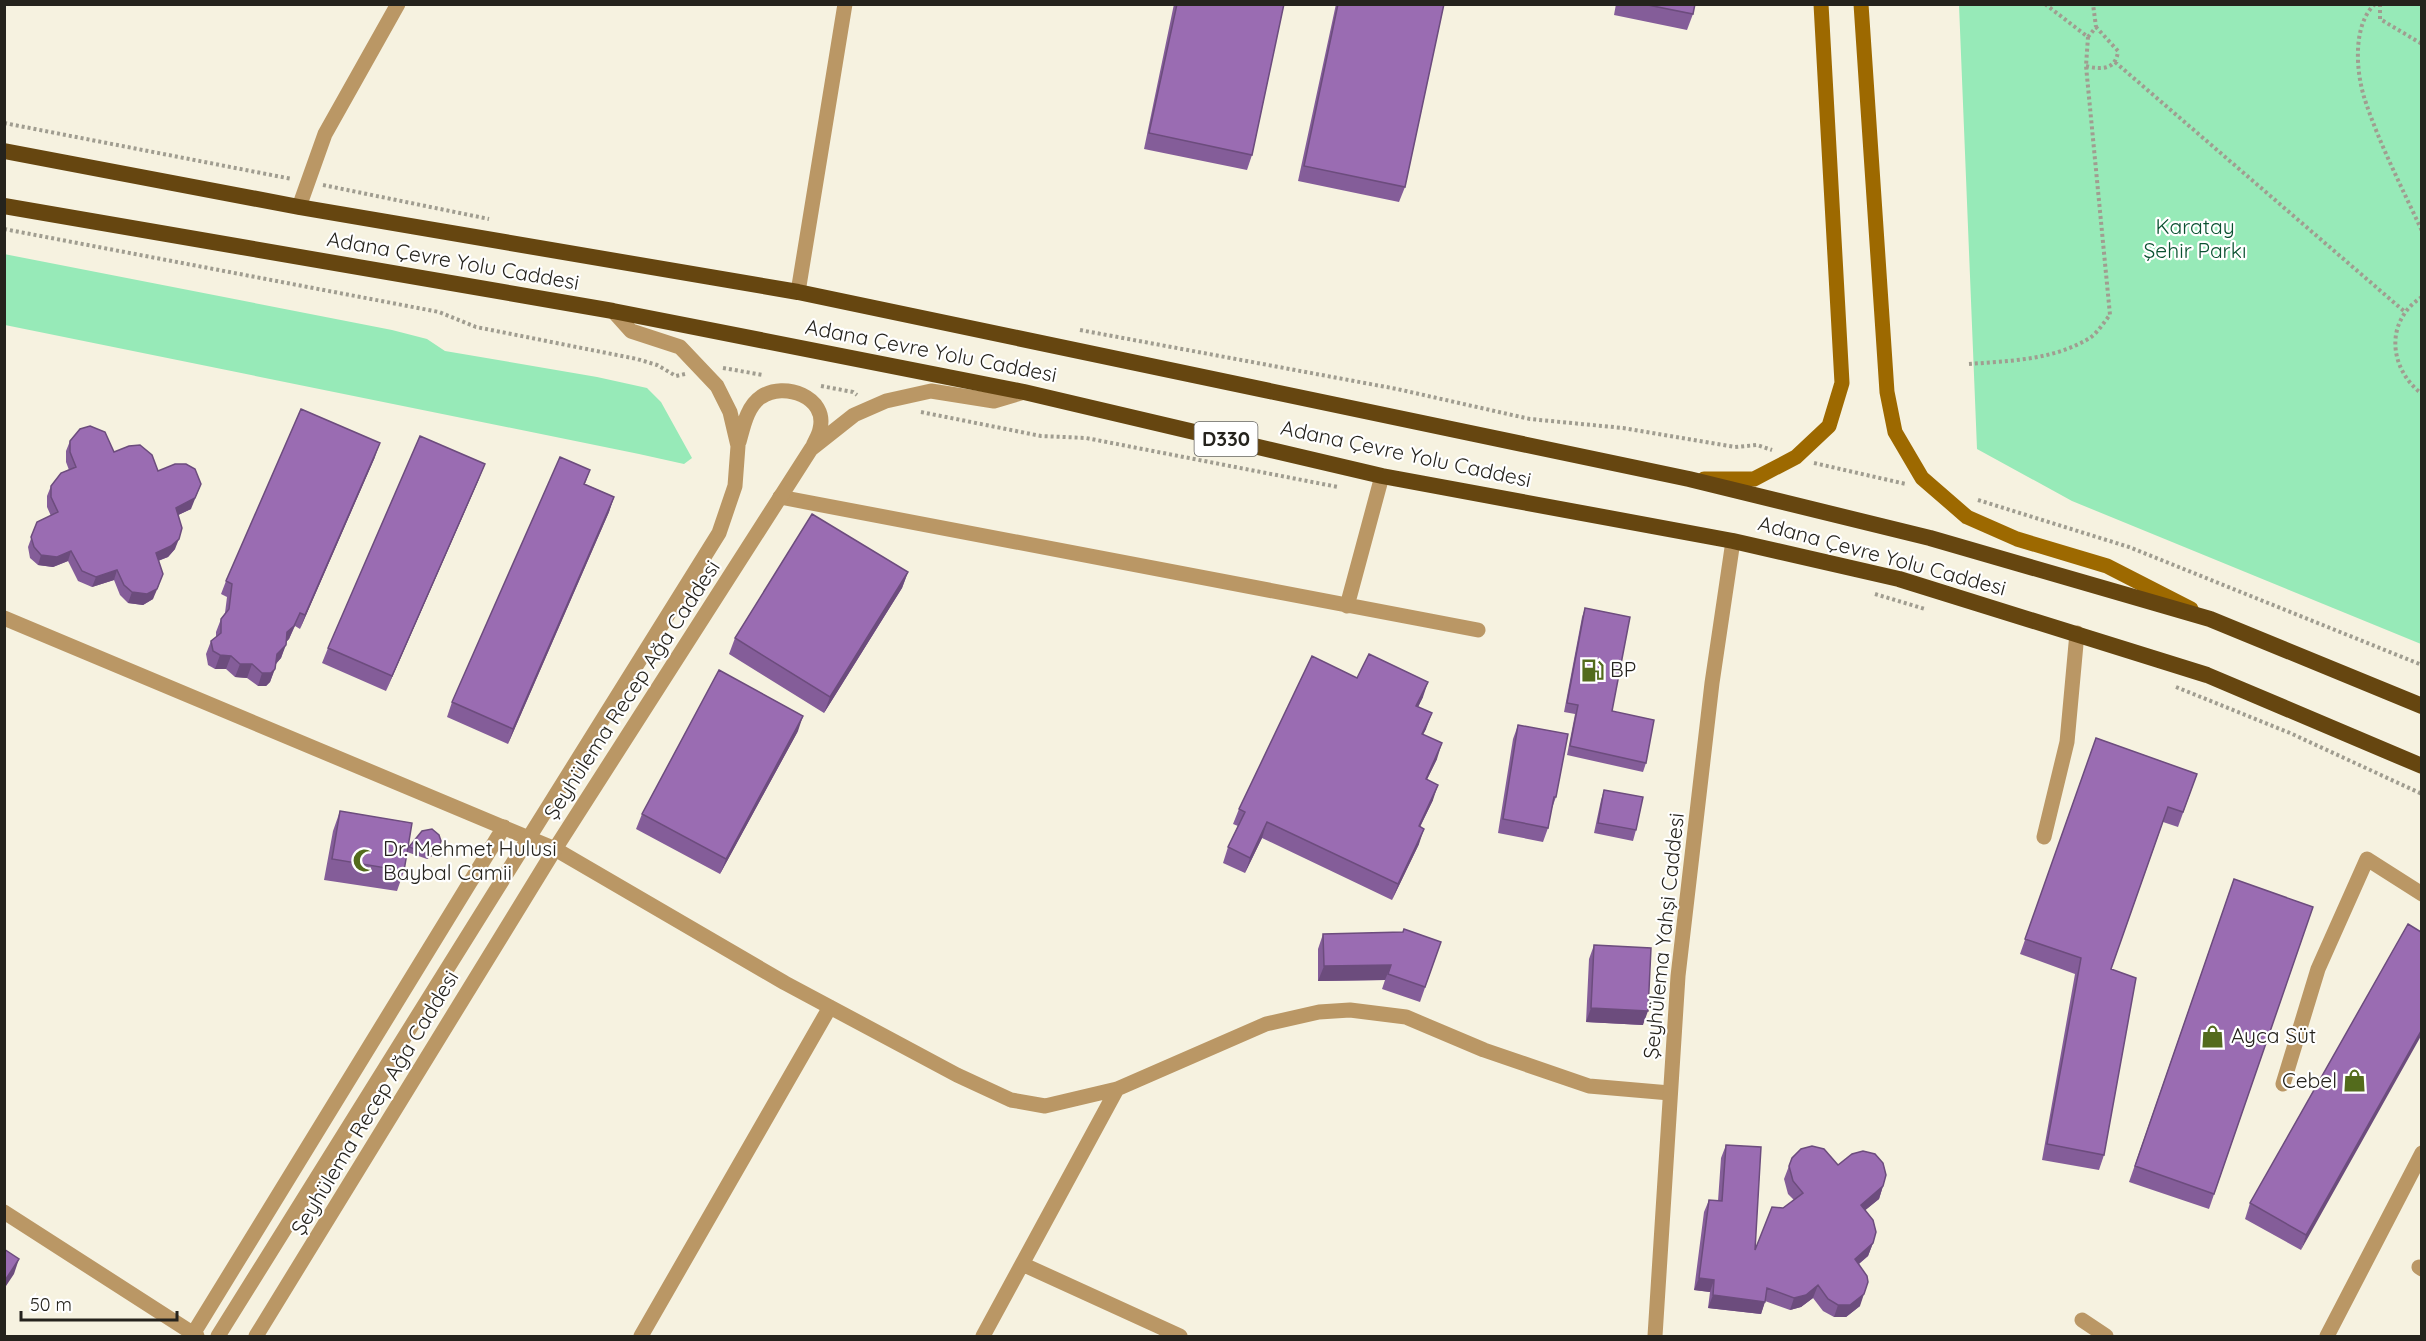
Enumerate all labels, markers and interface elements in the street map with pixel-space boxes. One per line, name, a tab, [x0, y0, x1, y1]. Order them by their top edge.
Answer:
park label: Karatay Şehir Parkı	[2144, 213, 2246, 263]
street label: Adana Çevre Yolu Caddesi	[325, 225, 581, 295]
street label: Adana Çevre Yolu Caddesi	[803, 313, 1059, 387]
street label: Adana Çevre Yolu Caddesi	[1279, 414, 1534, 492]
road number: D330	[1194, 422, 1258, 456]
street label: Adana Çevre Yolu Caddesi	[1755, 509, 2009, 601]
street label: Şeyhülema Recep Ağa Caddesi	[538, 555, 725, 824]
place label: BP	[1610, 656, 1636, 682]
fuel station icon: BP	[1579, 657, 1605, 683]
street label: Şeyhülema Yahşi Caddesi	[1637, 812, 1689, 1060]
place label: Dr. Mehmet Hulusi Baybal Camii	[383, 835, 557, 885]
mosque icon: Dr. Mehmet Hulusi Baybal Camii	[352, 848, 378, 874]
street label: Şeyhülema Recep Ağa Caddesi	[285, 966, 464, 1239]
place label: Ayca Süt	[2231, 1022, 2316, 1048]
shop icon: Ayca Süt	[2200, 1023, 2226, 1049]
place label: Cebel	[2282, 1067, 2337, 1093]
shop icon: Cebel	[2342, 1068, 2368, 1094]
scale bar	[21, 1284, 177, 1322]
text: 50 m	[30, 1293, 72, 1316]

